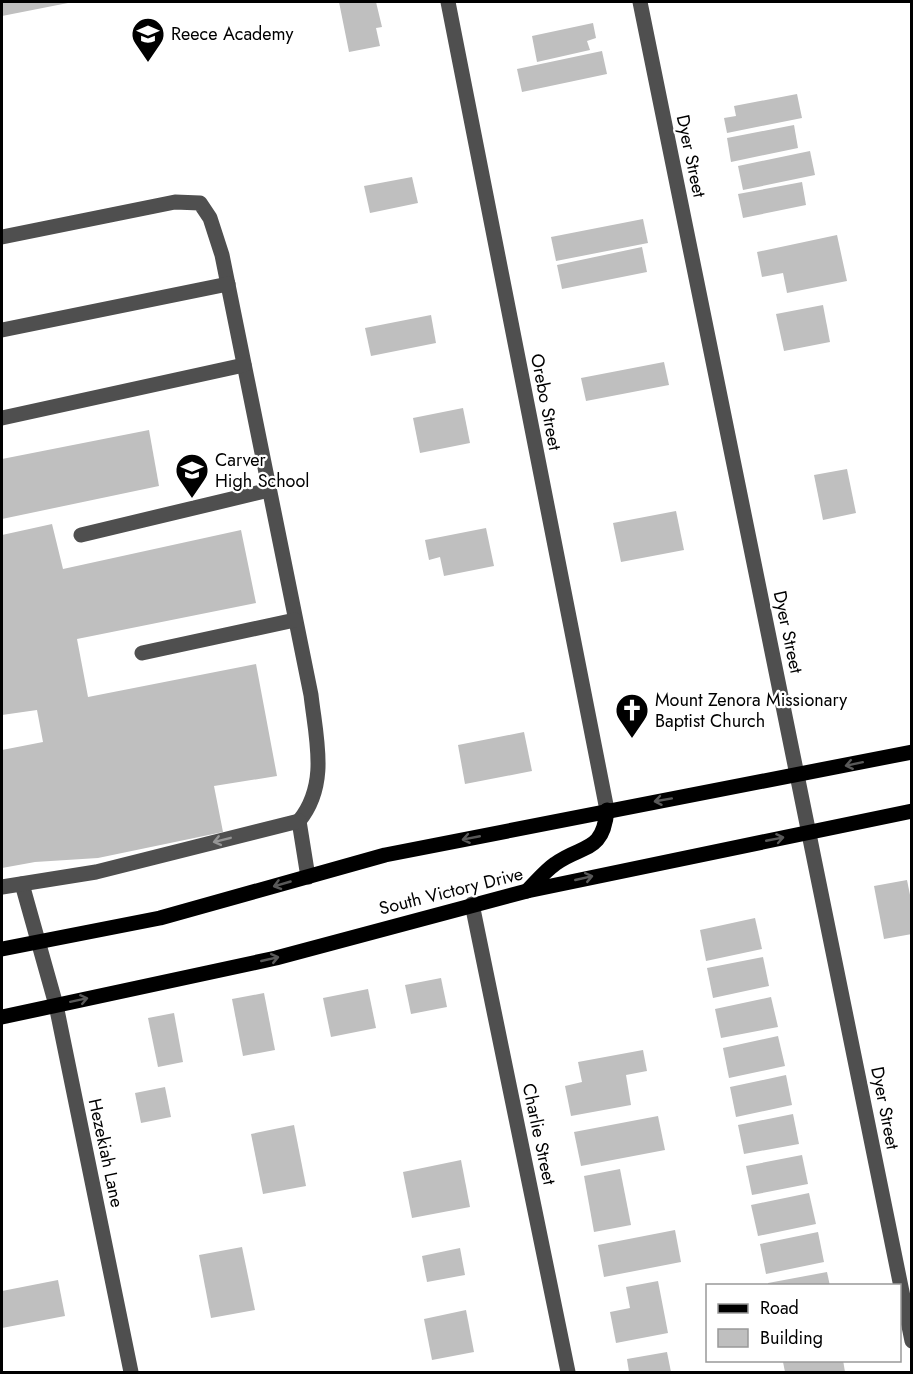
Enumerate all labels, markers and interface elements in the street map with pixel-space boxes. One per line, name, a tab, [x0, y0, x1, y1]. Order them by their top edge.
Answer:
school or university icon: Reece Academy	[130, 16, 166, 63]
place label: Reece Academy	[171, 21, 294, 47]
street label: Dyer Street	[670, 112, 713, 200]
street label: Orebo Street	[524, 351, 568, 453]
place label: Carver High School	[215, 447, 309, 494]
school or university icon: Carver High School	[174, 452, 210, 499]
street label: Dyer Street	[767, 588, 810, 676]
place label: Mount Zenora Missionary Baptist Church	[655, 687, 847, 734]
church icon: Mount Zenora Missionary Baptist Church	[614, 692, 650, 739]
one-way arrow	[845, 759, 864, 770]
one-way arrow	[653, 795, 673, 806]
one-way arrow	[462, 832, 481, 844]
one-way arrow	[765, 832, 784, 844]
one-way arrow	[213, 835, 232, 847]
street label: South Victory Drive	[376, 861, 526, 921]
one-way arrow	[574, 872, 593, 883]
one-way arrow	[273, 879, 292, 890]
one-way arrow	[260, 953, 279, 964]
one-way arrow	[69, 994, 89, 1005]
street label: Dyer Street	[864, 1064, 906, 1152]
street label: Charlie Street	[516, 1081, 563, 1188]
street label: Hezekiah Lane	[82, 1096, 130, 1210]
legend	[706, 1284, 901, 1362]
text: Road	[760, 1295, 799, 1321]
text: Building	[760, 1325, 823, 1351]

